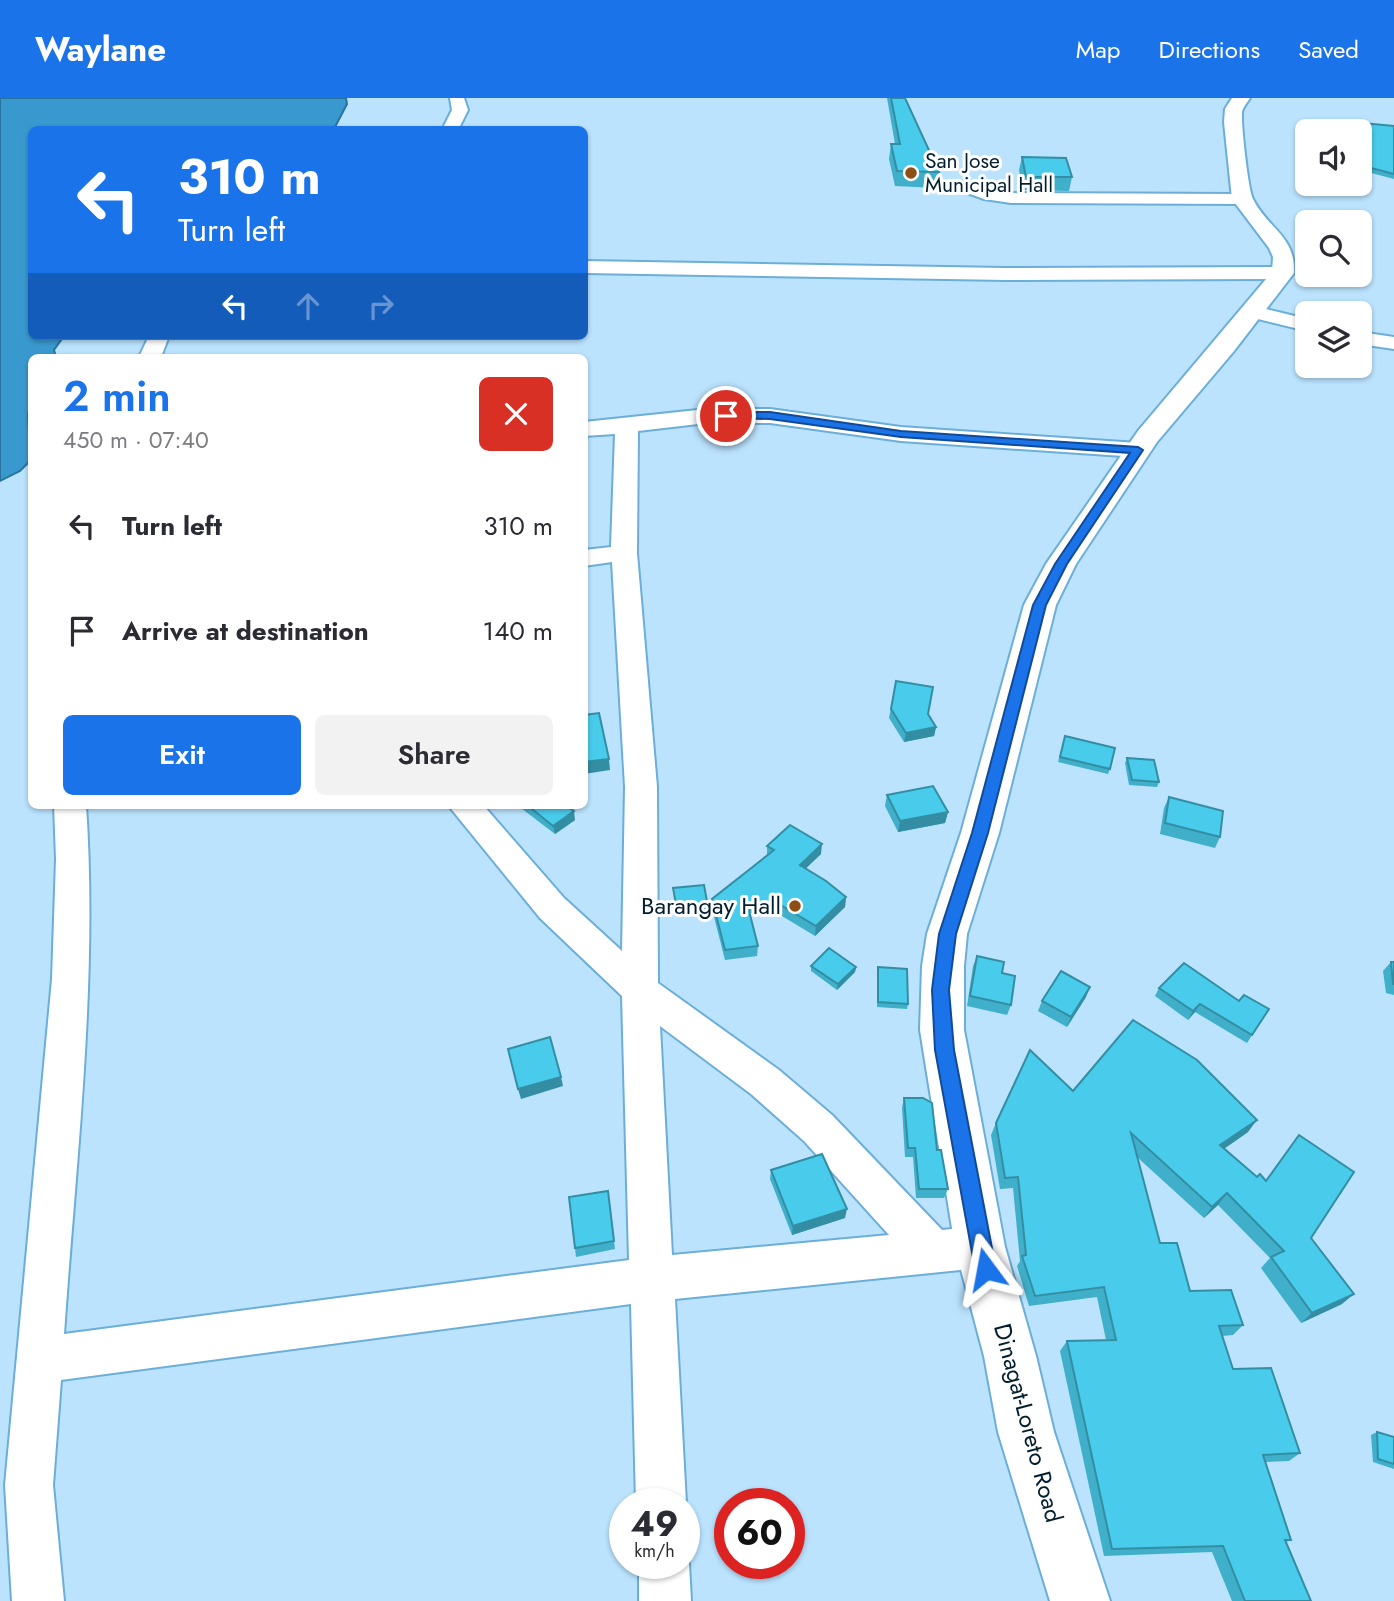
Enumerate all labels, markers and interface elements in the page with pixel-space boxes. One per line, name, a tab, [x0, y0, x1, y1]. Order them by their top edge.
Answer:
text: Waylane	[35, 26, 166, 73]
text: Map	[1076, 32, 1121, 67]
text: Directions	[1159, 32, 1260, 67]
text: Saved	[1298, 32, 1359, 67]
map controls	[1295, 119, 1372, 378]
button: sound	[1295, 119, 1372, 196]
text: 310 m	[178, 142, 321, 212]
place label: San Jose Municipal Hall	[925, 146, 1053, 200]
icon: left	[63, 154, 154, 245]
marker: San Jose Municipal Hall	[903, 165, 919, 181]
text: Turn left	[178, 207, 285, 253]
button: search	[1295, 210, 1372, 287]
icon: left	[216, 287, 254, 325]
icon: ahead	[289, 287, 327, 325]
icon: right	[362, 287, 400, 325]
button: layers	[1295, 301, 1372, 378]
text: 2 min	[63, 366, 171, 427]
button: close	[479, 377, 553, 451]
pin	[696, 386, 756, 446]
icon: arrive	[707, 397, 745, 435]
text: 450 m · 07:40	[63, 423, 209, 457]
icon: left	[63, 507, 101, 545]
text: Turn left	[122, 507, 222, 545]
text: 310 m	[483, 507, 553, 545]
icon: arrive	[63, 612, 101, 650]
text: Arrive at destination	[122, 612, 369, 650]
text: 140 m	[482, 612, 553, 650]
button: Exit	[63, 715, 301, 795]
button: Share	[315, 715, 553, 795]
place label: Barangay Hall	[641, 888, 781, 923]
marker: Barangay Hall	[787, 898, 803, 914]
position arrow	[949, 1232, 1023, 1306]
street label: Dinagat-Loreto Road	[985, 1319, 1072, 1526]
speed limit sign: 60	[714, 1488, 805, 1579]
text: 49	[631, 1499, 678, 1549]
text: km/h	[634, 1538, 675, 1564]

